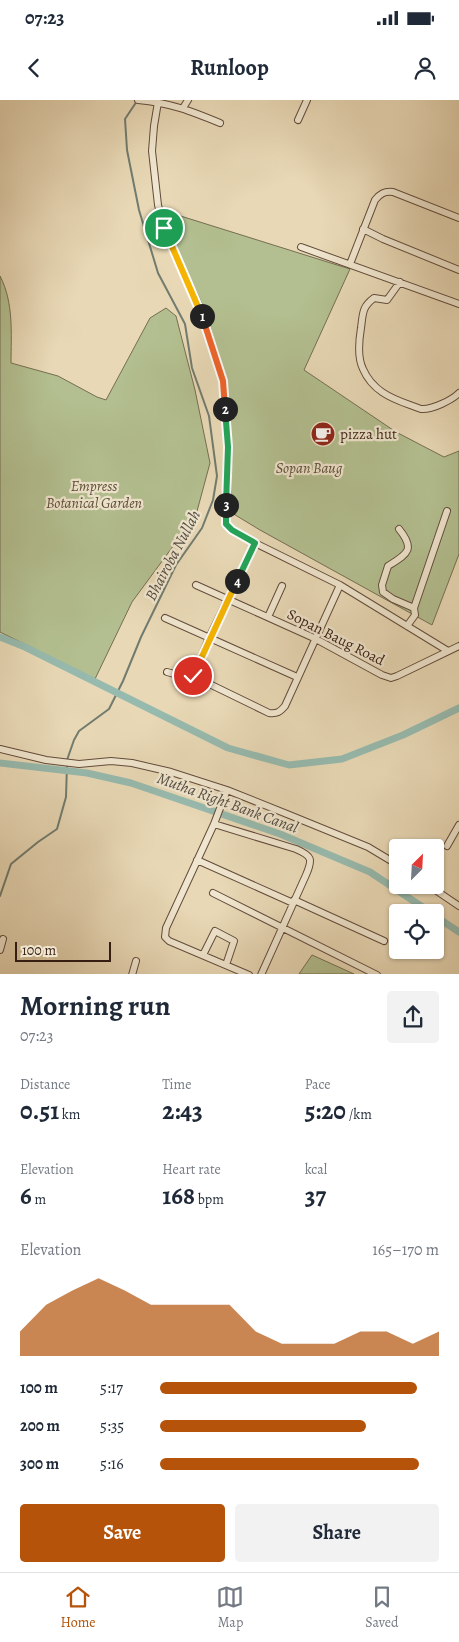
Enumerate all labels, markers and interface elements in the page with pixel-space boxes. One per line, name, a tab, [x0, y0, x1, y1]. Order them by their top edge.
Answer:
text: 07:23	[25, 5, 65, 31]
text: Runloop	[190, 53, 269, 83]
icon: back	[20, 54, 48, 82]
icon: person	[411, 54, 439, 82]
pin	[143, 207, 185, 249]
icon: arrive	[150, 214, 178, 242]
pin: 1	[190, 304, 214, 328]
text: 1	[200, 307, 205, 326]
pin: 2	[212, 396, 238, 422]
text: 2	[222, 400, 229, 419]
cafe icon: pizza hut	[310, 421, 336, 447]
place label: pizza hut	[340, 424, 397, 444]
park label: Sopan Baug	[276, 458, 343, 478]
park label: Empress Botanical Garden	[46, 476, 142, 513]
pin: 3	[214, 492, 238, 518]
text: 3	[223, 496, 230, 515]
water label: Bhairoba Nullah	[140, 506, 206, 605]
pin: 4	[224, 568, 250, 594]
text: 4	[234, 572, 241, 591]
street label: Sopan Baug Road	[284, 604, 389, 671]
pin	[172, 655, 214, 697]
icon: check	[179, 662, 207, 690]
water label: Mutha Right Bank Canal	[154, 767, 301, 839]
north arrow	[389, 839, 444, 894]
map controls	[389, 839, 444, 959]
button: locate	[389, 904, 444, 959]
scale bar	[15, 939, 111, 963]
text: 100 m	[22, 941, 56, 960]
text: Morning run	[20, 987, 170, 1025]
button: share	[387, 991, 439, 1043]
text: 07:23	[20, 1025, 53, 1047]
text: Distance	[20, 1075, 70, 1094]
text: Time	[162, 1075, 191, 1094]
text: Pace	[305, 1075, 331, 1094]
text: 0.51	[20, 1094, 59, 1128]
text: 2:43	[162, 1094, 203, 1128]
text: 5:20	[305, 1094, 346, 1128]
text: km	[59, 1105, 80, 1124]
text: /km	[346, 1105, 372, 1124]
text: Elevation	[20, 1160, 74, 1179]
text: Heart rate	[162, 1160, 221, 1179]
text: kcal	[305, 1160, 327, 1179]
text: 6	[20, 1179, 32, 1213]
text: 168	[162, 1179, 195, 1213]
text: 37	[305, 1179, 326, 1213]
text: m	[32, 1190, 46, 1209]
text: bpm	[195, 1190, 224, 1209]
text: Elevation	[20, 1239, 81, 1261]
text: 165–170 m	[372, 1239, 439, 1261]
text: 100 m	[20, 1377, 58, 1399]
text: 5:17	[100, 1377, 123, 1399]
text: 200 m	[20, 1415, 60, 1437]
text: 5:35	[100, 1415, 124, 1437]
text: 300 m	[20, 1453, 59, 1475]
text: 5:16	[100, 1453, 124, 1475]
button: Save	[20, 1504, 225, 1562]
button: Share	[235, 1504, 439, 1562]
tab: Home	[60, 1583, 96, 1632]
tab: Map	[216, 1583, 244, 1632]
tab: Saved	[365, 1583, 399, 1632]

